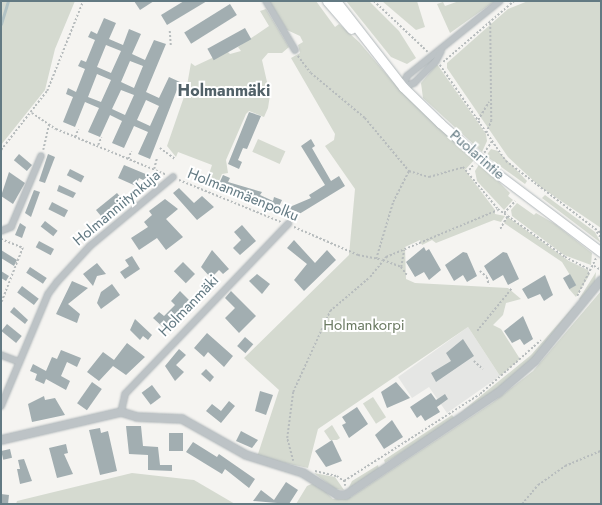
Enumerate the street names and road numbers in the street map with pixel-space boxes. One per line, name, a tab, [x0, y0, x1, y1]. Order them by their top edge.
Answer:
street label: Puolarintie	[446, 126, 508, 184]
street label: Holmanmäenpolku	[185, 165, 301, 225]
street label: Holmanniitynkuja	[70, 166, 164, 250]
street label: Holmanmäki	[155, 271, 223, 341]

